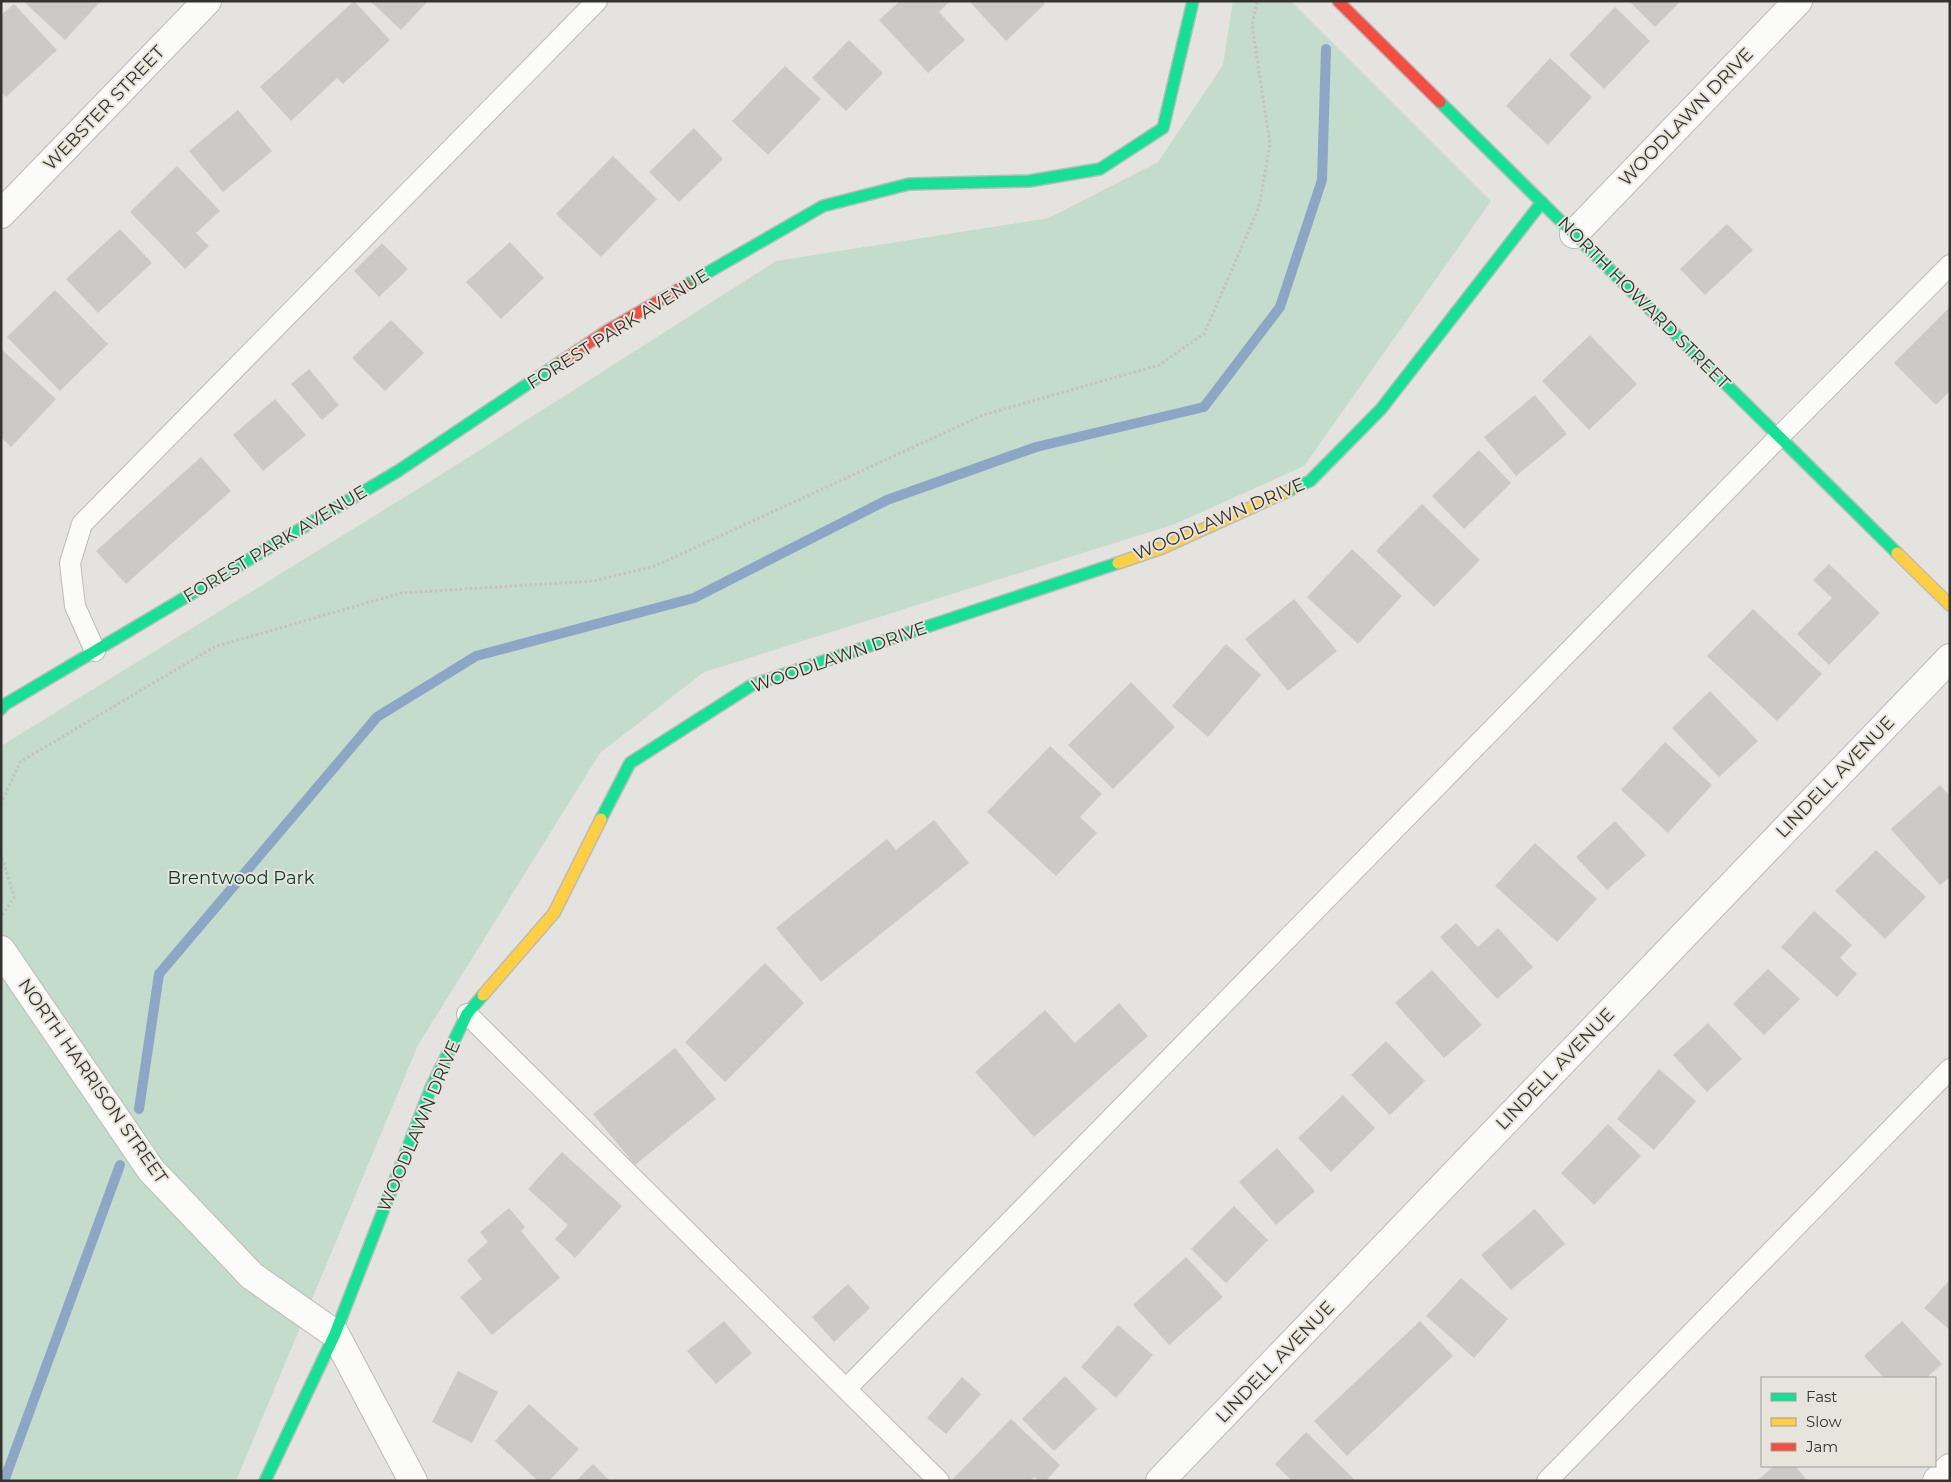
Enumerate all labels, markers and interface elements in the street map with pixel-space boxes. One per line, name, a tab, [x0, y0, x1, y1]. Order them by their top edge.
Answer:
street label: WEBSTER STREET	[39, 41, 170, 175]
street label: WOODLAWN DRIVE	[1614, 43, 1758, 191]
street label: NORTH HOWARD STREET	[1553, 212, 1735, 394]
street label: FOREST PARK AVENUE	[523, 264, 713, 394]
street label: WOODLAWN DRIVE	[1130, 473, 1308, 565]
street label: FOREST PARK AVENUE	[179, 480, 371, 608]
street label: WOODLAWN DRIVE	[748, 617, 930, 697]
street label: LINDELL AVENUE	[1771, 711, 1899, 843]
park label: Brentwood Park	[168, 867, 315, 889]
street label: NORTH HARRISON STREET	[14, 974, 173, 1188]
street label: LINDELL AVENUE	[1491, 1003, 1619, 1135]
street label: WOODLAWN DRIVE	[373, 1037, 465, 1215]
street label: LINDELL AVENUE	[1211, 1296, 1339, 1428]
legend	[1761, 1377, 1936, 1467]
text: Fast	[1806, 1387, 1837, 1406]
text: Slow	[1806, 1412, 1842, 1431]
text: Jam	[1805, 1437, 1838, 1456]

